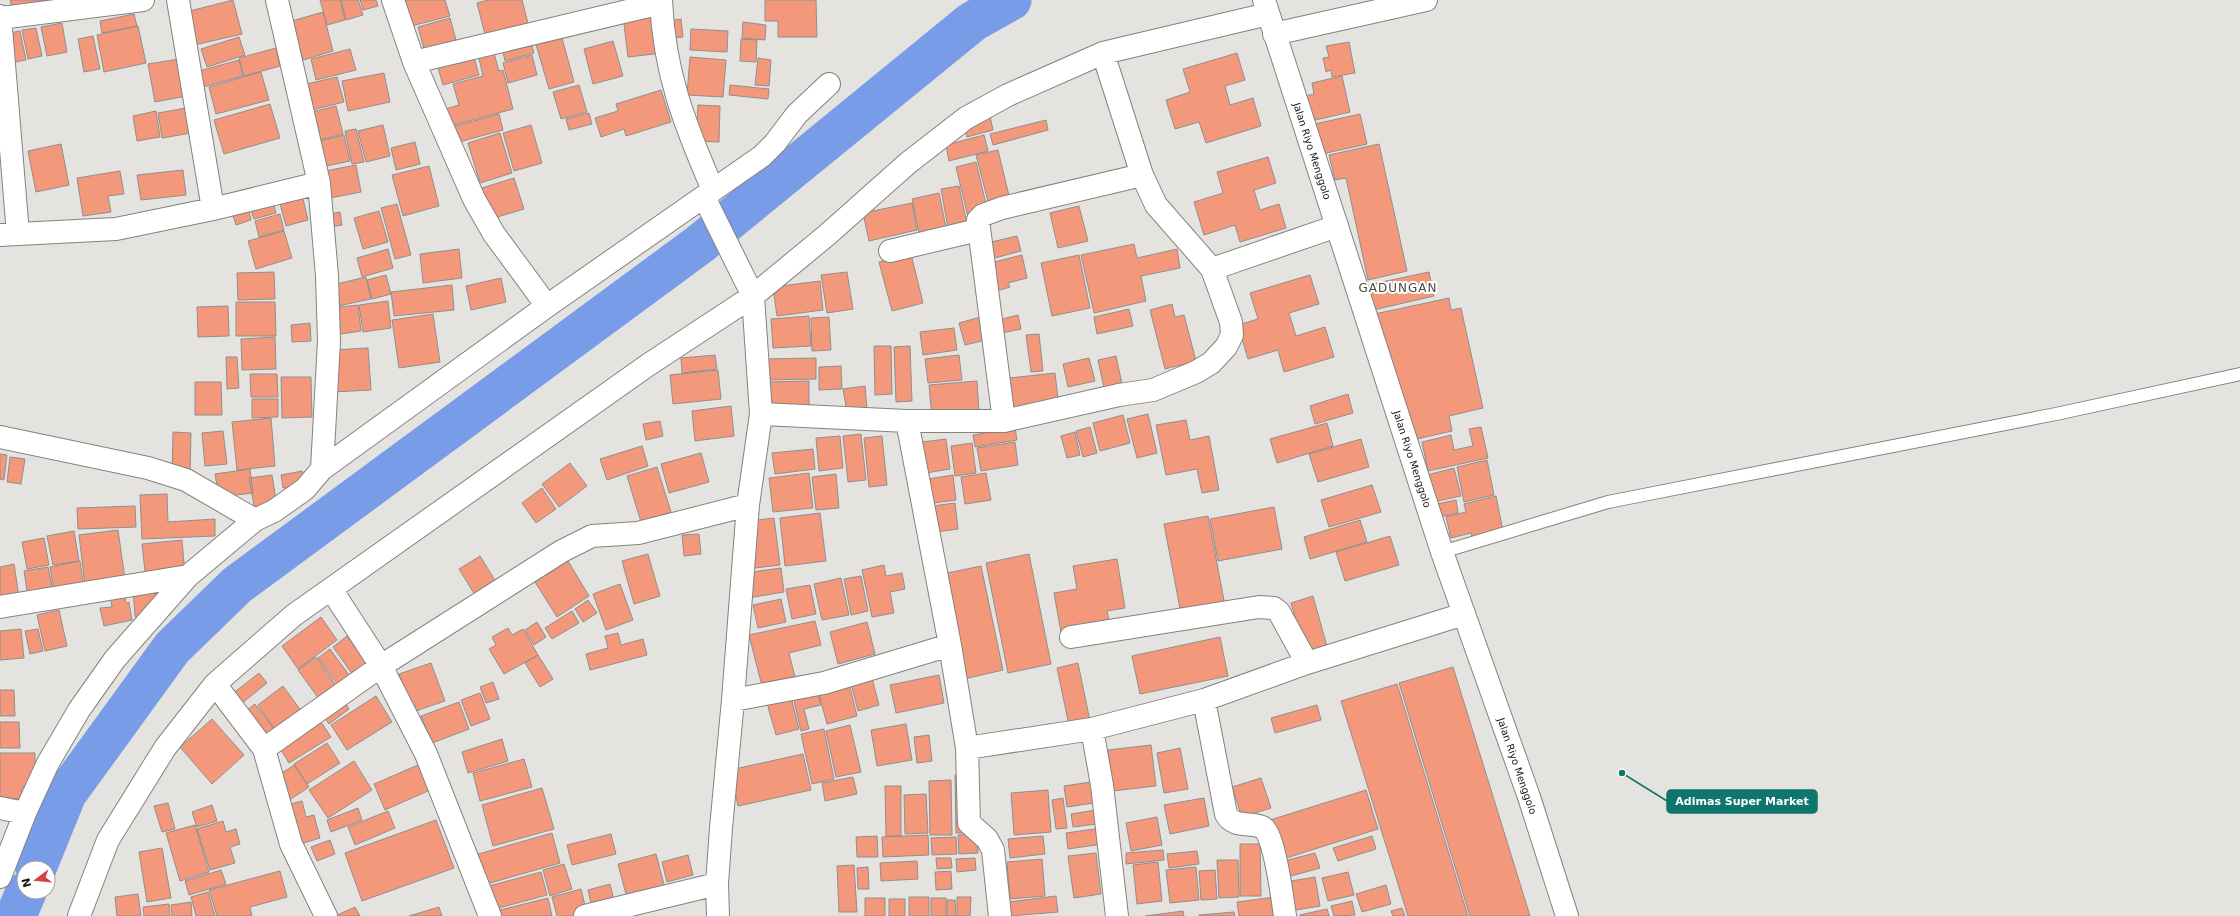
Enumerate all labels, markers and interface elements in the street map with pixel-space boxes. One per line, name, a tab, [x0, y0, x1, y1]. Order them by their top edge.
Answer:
street label: Jalan Riyo Menggolo	[1291, 100, 1333, 201]
district label: GADUNGAN	[1359, 281, 1438, 295]
street label: Jalan Riyo Menggolo	[1391, 408, 1433, 509]
street label: Jalan Riyo Menggolo	[1495, 715, 1539, 816]
callout: Adimas Super Market	[1667, 790, 1817, 813]
text: Adimas Super Market	[1675, 795, 1809, 808]
north arrow	[16, 860, 56, 900]
text: N	[19, 876, 34, 889]

